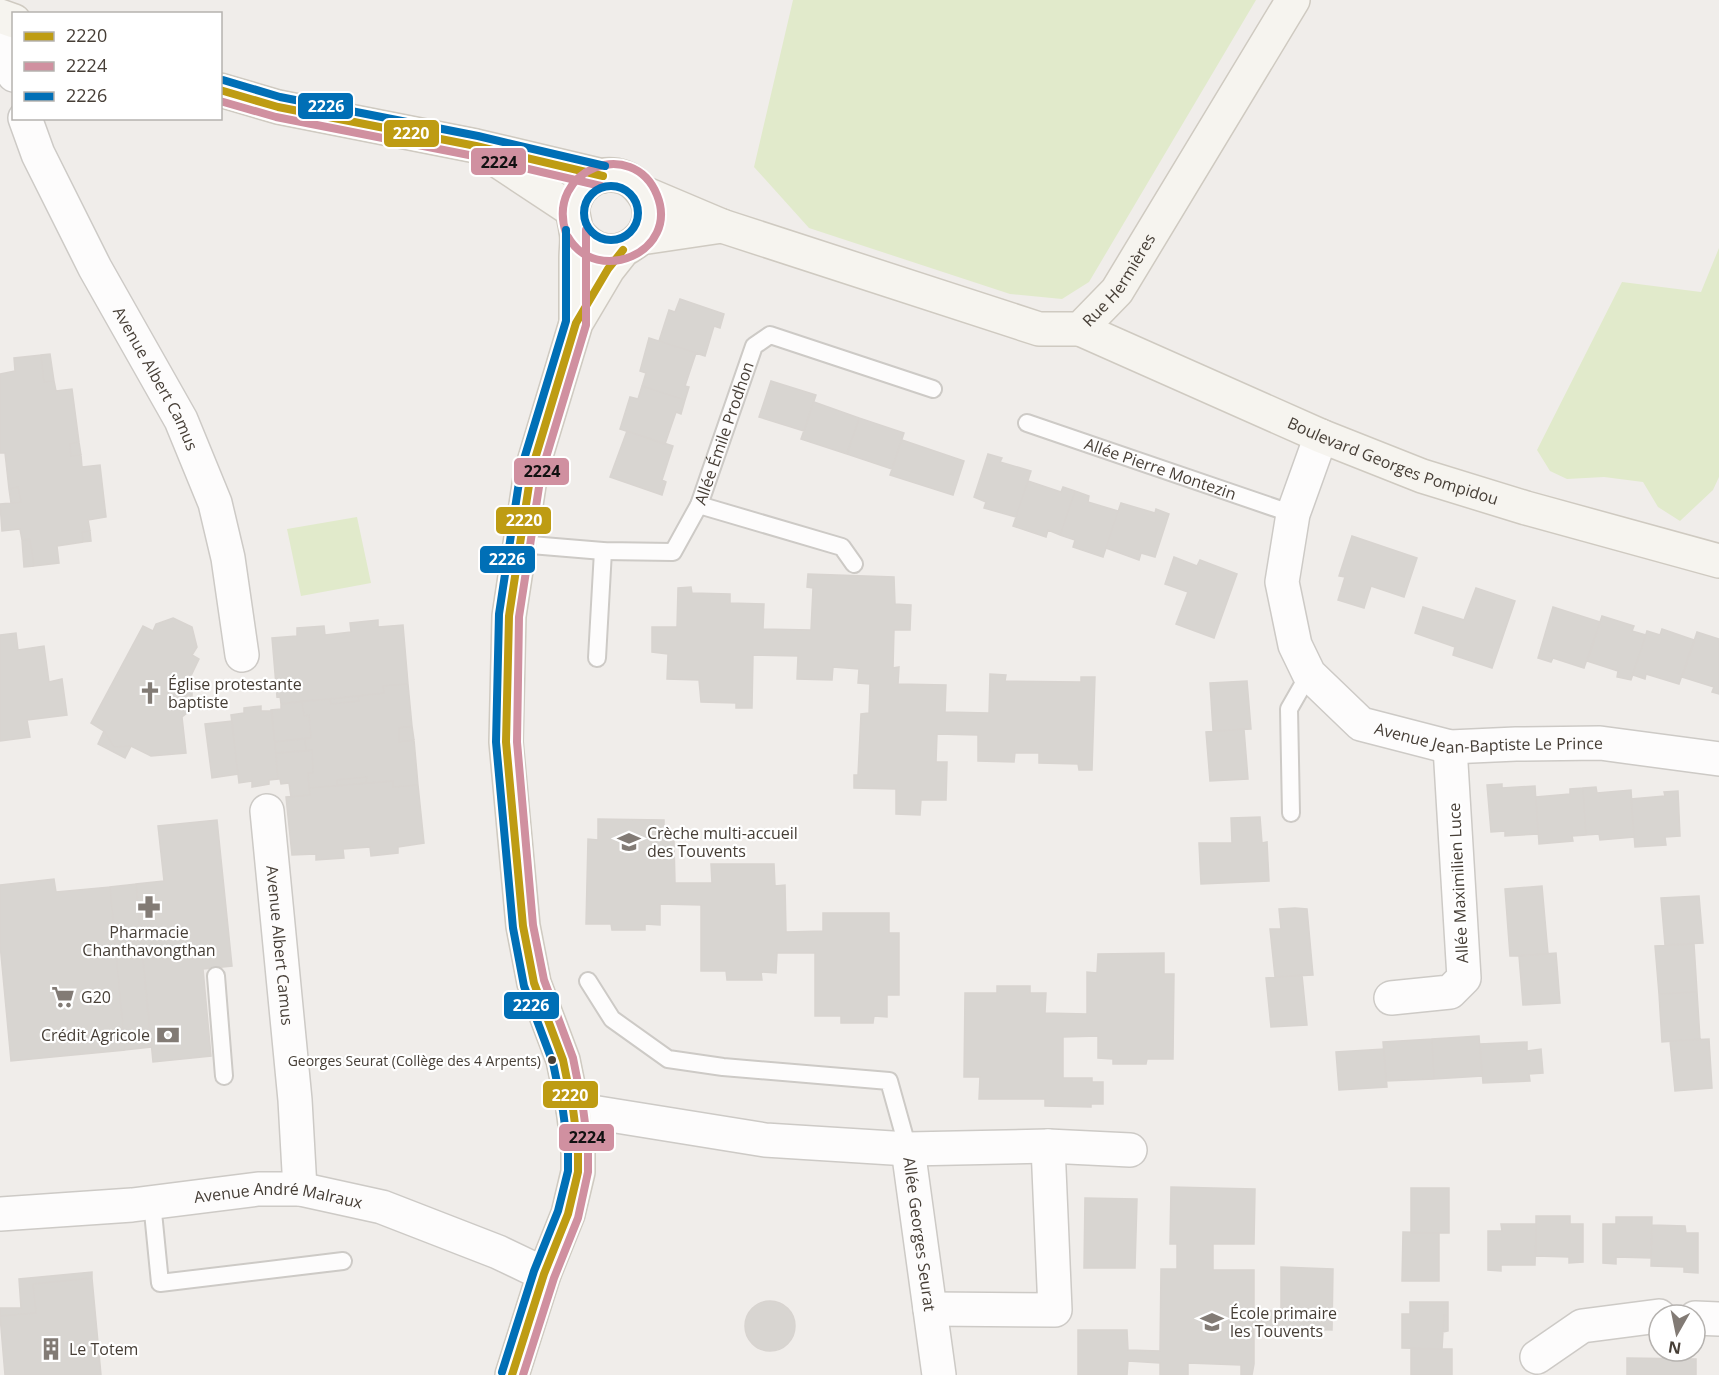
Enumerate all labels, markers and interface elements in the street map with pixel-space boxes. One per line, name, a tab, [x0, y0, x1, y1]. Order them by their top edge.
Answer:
legend	[12, 12, 222, 120]
text: 2220	[66, 23, 107, 47]
text: 2224	[66, 53, 107, 77]
text: 2226	[66, 83, 107, 107]
line badge: 2226	[297, 92, 354, 120]
text: 2226	[308, 95, 344, 117]
line badge: 2220	[383, 119, 440, 148]
text: 2220	[393, 122, 429, 144]
line badge: 2224	[470, 147, 527, 176]
text: 2224	[481, 151, 517, 173]
street label: Rue Hermières	[1077, 229, 1160, 331]
street label: Avenue Albert Camus	[108, 303, 203, 454]
street label: Allée Émile Prodhon	[689, 359, 759, 508]
street label: Boulevard Georges Pompidou	[1284, 412, 1501, 510]
street label: Allée Pierre Montezin	[1082, 432, 1239, 505]
line badge: 2224	[513, 457, 570, 486]
text: 2224	[524, 460, 560, 482]
line badge: 2220	[495, 506, 552, 535]
text: 2220	[506, 509, 542, 531]
line badge: 2226	[479, 545, 536, 574]
text: 2226	[489, 548, 525, 570]
place label: Église protestante baptiste	[168, 673, 302, 713]
church icon: Église protestante baptiste	[137, 680, 163, 706]
street label: Avenue Jean-Baptiste Le Prince	[1372, 717, 1603, 758]
street label: Allée Maximilien Luce	[1443, 802, 1473, 964]
place label: Crèche multi-accueil des Touvents	[647, 822, 798, 862]
school or university icon: Crèche multi-accueil des Touvents	[616, 829, 642, 855]
street label: Avenue Albert Camus	[261, 864, 299, 1026]
pharmacy icon: Pharmacie Chanthavongthan	[136, 894, 162, 920]
place label: Pharmacie Chanthavongthan	[82, 921, 216, 961]
supermarket icon: G20	[50, 984, 76, 1010]
place label: G20	[81, 986, 111, 1008]
line badge: 2226	[503, 991, 560, 1020]
text: 2226	[513, 994, 549, 1016]
bank icon: Crédit Agricole	[155, 1022, 181, 1048]
place label: Crédit Agricole	[41, 1024, 150, 1046]
place label: Georges Seurat (Collège des 4 Arpents)	[288, 1051, 541, 1070]
marker: Georges Seurat (Collège des 4 Arpents)	[546, 1054, 558, 1066]
line badge: 2220	[542, 1080, 599, 1109]
text: 2220	[552, 1084, 588, 1106]
line badge: 2224	[558, 1123, 615, 1152]
text: 2224	[569, 1126, 605, 1148]
street label: Allée Georges Seurat	[898, 1156, 941, 1313]
street label: Avenue André Malraux	[193, 1178, 365, 1214]
place label: École primaire les Touvents	[1230, 1302, 1337, 1342]
north arrow	[1647, 1303, 1707, 1363]
school or university icon: École primaire les Touvents	[1199, 1309, 1225, 1335]
building icon: Le Totem	[38, 1336, 64, 1362]
text: N	[1667, 1336, 1683, 1360]
place label: Le Totem	[69, 1338, 138, 1360]

